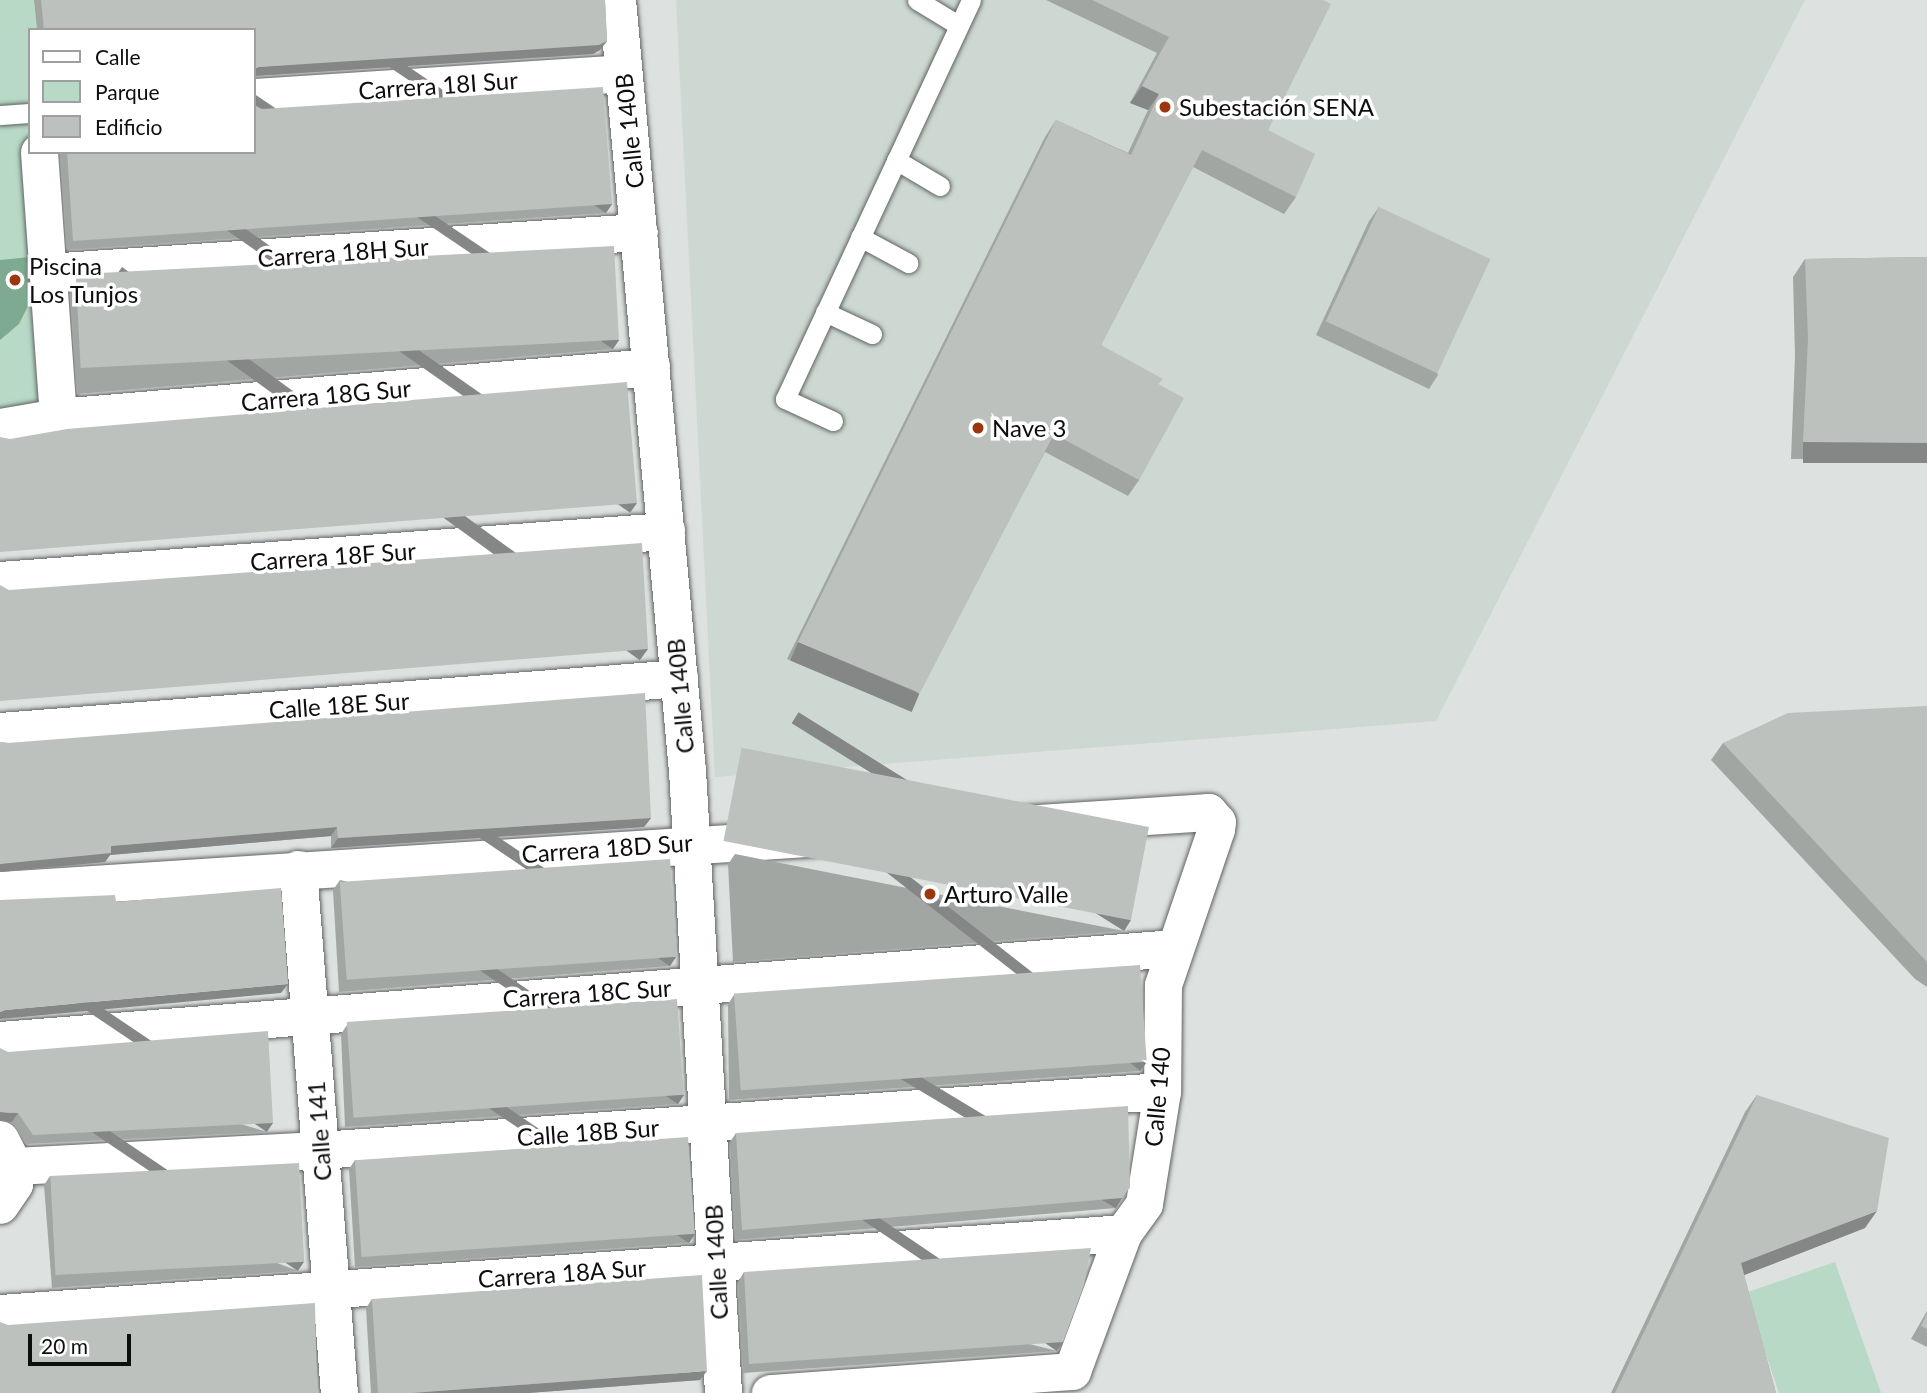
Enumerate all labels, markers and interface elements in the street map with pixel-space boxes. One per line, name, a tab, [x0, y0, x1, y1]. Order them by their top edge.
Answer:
legend	[28, 28, 256, 154]
text: Calle	[95, 44, 140, 69]
street label: Carrera 18I Sur	[357, 65, 519, 105]
street label: Calle 140B	[609, 72, 649, 190]
text: Parque	[95, 79, 160, 104]
place label: Subestación SENA	[1179, 93, 1374, 121]
marker: Subestación SENA	[1157, 99, 1173, 115]
text: Edificio	[95, 114, 162, 139]
street label: Carrera 18H Sur	[256, 232, 430, 272]
place label: Piscina Los Tunjos	[29, 252, 139, 308]
marker: Piscina Los Tunjos	[7, 272, 23, 288]
street label: Carrera 18G Sur	[240, 373, 412, 417]
place label: Nave 3	[992, 414, 1066, 442]
marker: Nave 3	[970, 420, 986, 436]
street label: Carrera 18F Sur	[249, 536, 417, 576]
street label: Calle 140B	[661, 637, 699, 755]
street label: Calle 18E Sur	[268, 686, 410, 724]
street label: Carrera 18D Sur	[521, 828, 693, 868]
place label: Arturo Valle	[944, 880, 1069, 908]
marker: Arturo Valle	[922, 886, 938, 902]
street label: Carrera 18C Sur	[502, 973, 672, 1013]
street label: Calle 140	[1138, 1046, 1176, 1148]
street label: Calle 141	[301, 1080, 337, 1182]
street label: Calle 18B Sur	[516, 1113, 660, 1151]
street label: Calle 140B	[699, 1204, 733, 1320]
street label: Carrera 18A Sur	[477, 1253, 647, 1293]
scale bar	[32, 1320, 135, 1364]
text: 20 m	[41, 1333, 88, 1358]

